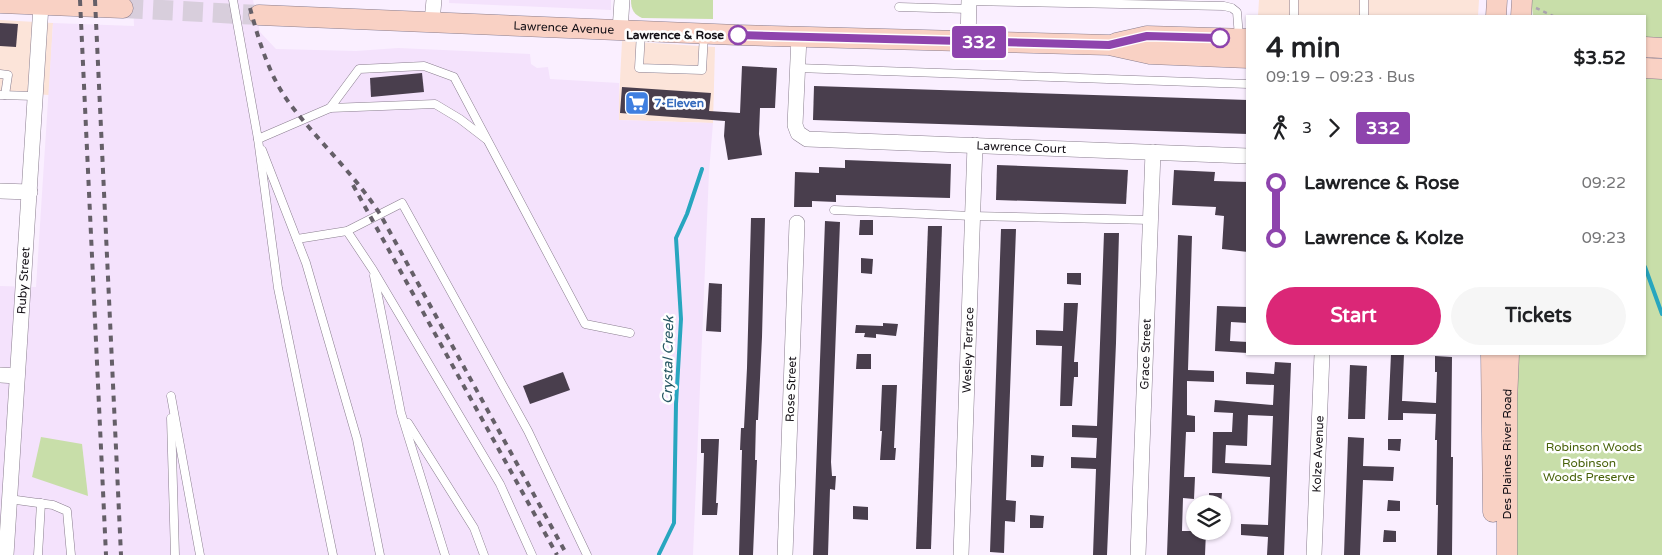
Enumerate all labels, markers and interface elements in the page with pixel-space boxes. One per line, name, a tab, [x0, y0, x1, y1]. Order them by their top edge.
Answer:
street label: Lawrence Avenue	[513, 19, 615, 37]
marker: Lawrence & Rose	[728, 25, 748, 45]
line badge: 332	[950, 26, 1008, 58]
place label: Lawrence & Rose	[626, 28, 724, 42]
unlabelled marker	[1210, 28, 1230, 48]
text: 332	[962, 31, 996, 53]
text: 4 min	[1266, 31, 1341, 65]
text: $3.52	[1574, 47, 1626, 69]
text: 09:19 – 09:23 · Bus	[1266, 67, 1415, 87]
supermarket icon: 7-Eleven	[624, 90, 650, 116]
place label: 7-Eleven	[654, 96, 704, 110]
icon: walk	[1266, 114, 1294, 142]
icon: forward	[1320, 114, 1348, 142]
text: 332	[1366, 117, 1400, 139]
text: 3	[1302, 118, 1312, 138]
street label: Lawrence Court	[976, 139, 1067, 156]
text: Lawrence & Rose	[1304, 172, 1459, 194]
text: 09:22	[1582, 173, 1626, 193]
text: Lawrence & Kolze	[1304, 227, 1464, 249]
text: 09:23	[1582, 228, 1626, 248]
street label: Ruby Street	[14, 246, 33, 315]
button: Start	[1266, 287, 1441, 345]
button: Tickets	[1451, 287, 1626, 345]
street label: Wesley Terrace	[960, 307, 976, 393]
water label: Crystal Creek	[659, 315, 677, 404]
street label: Grace Street	[1137, 318, 1154, 390]
street label: Rose Street	[783, 356, 799, 422]
street label: Des Plaines River Road	[1500, 388, 1515, 519]
street label: Kolze Avenue	[1309, 415, 1327, 493]
park label: Robinson Woods	[1546, 440, 1643, 454]
park label: Robinson Woods Preserve	[1543, 456, 1635, 484]
map controls	[1186, 495, 1231, 540]
button: layers	[1186, 495, 1231, 540]

